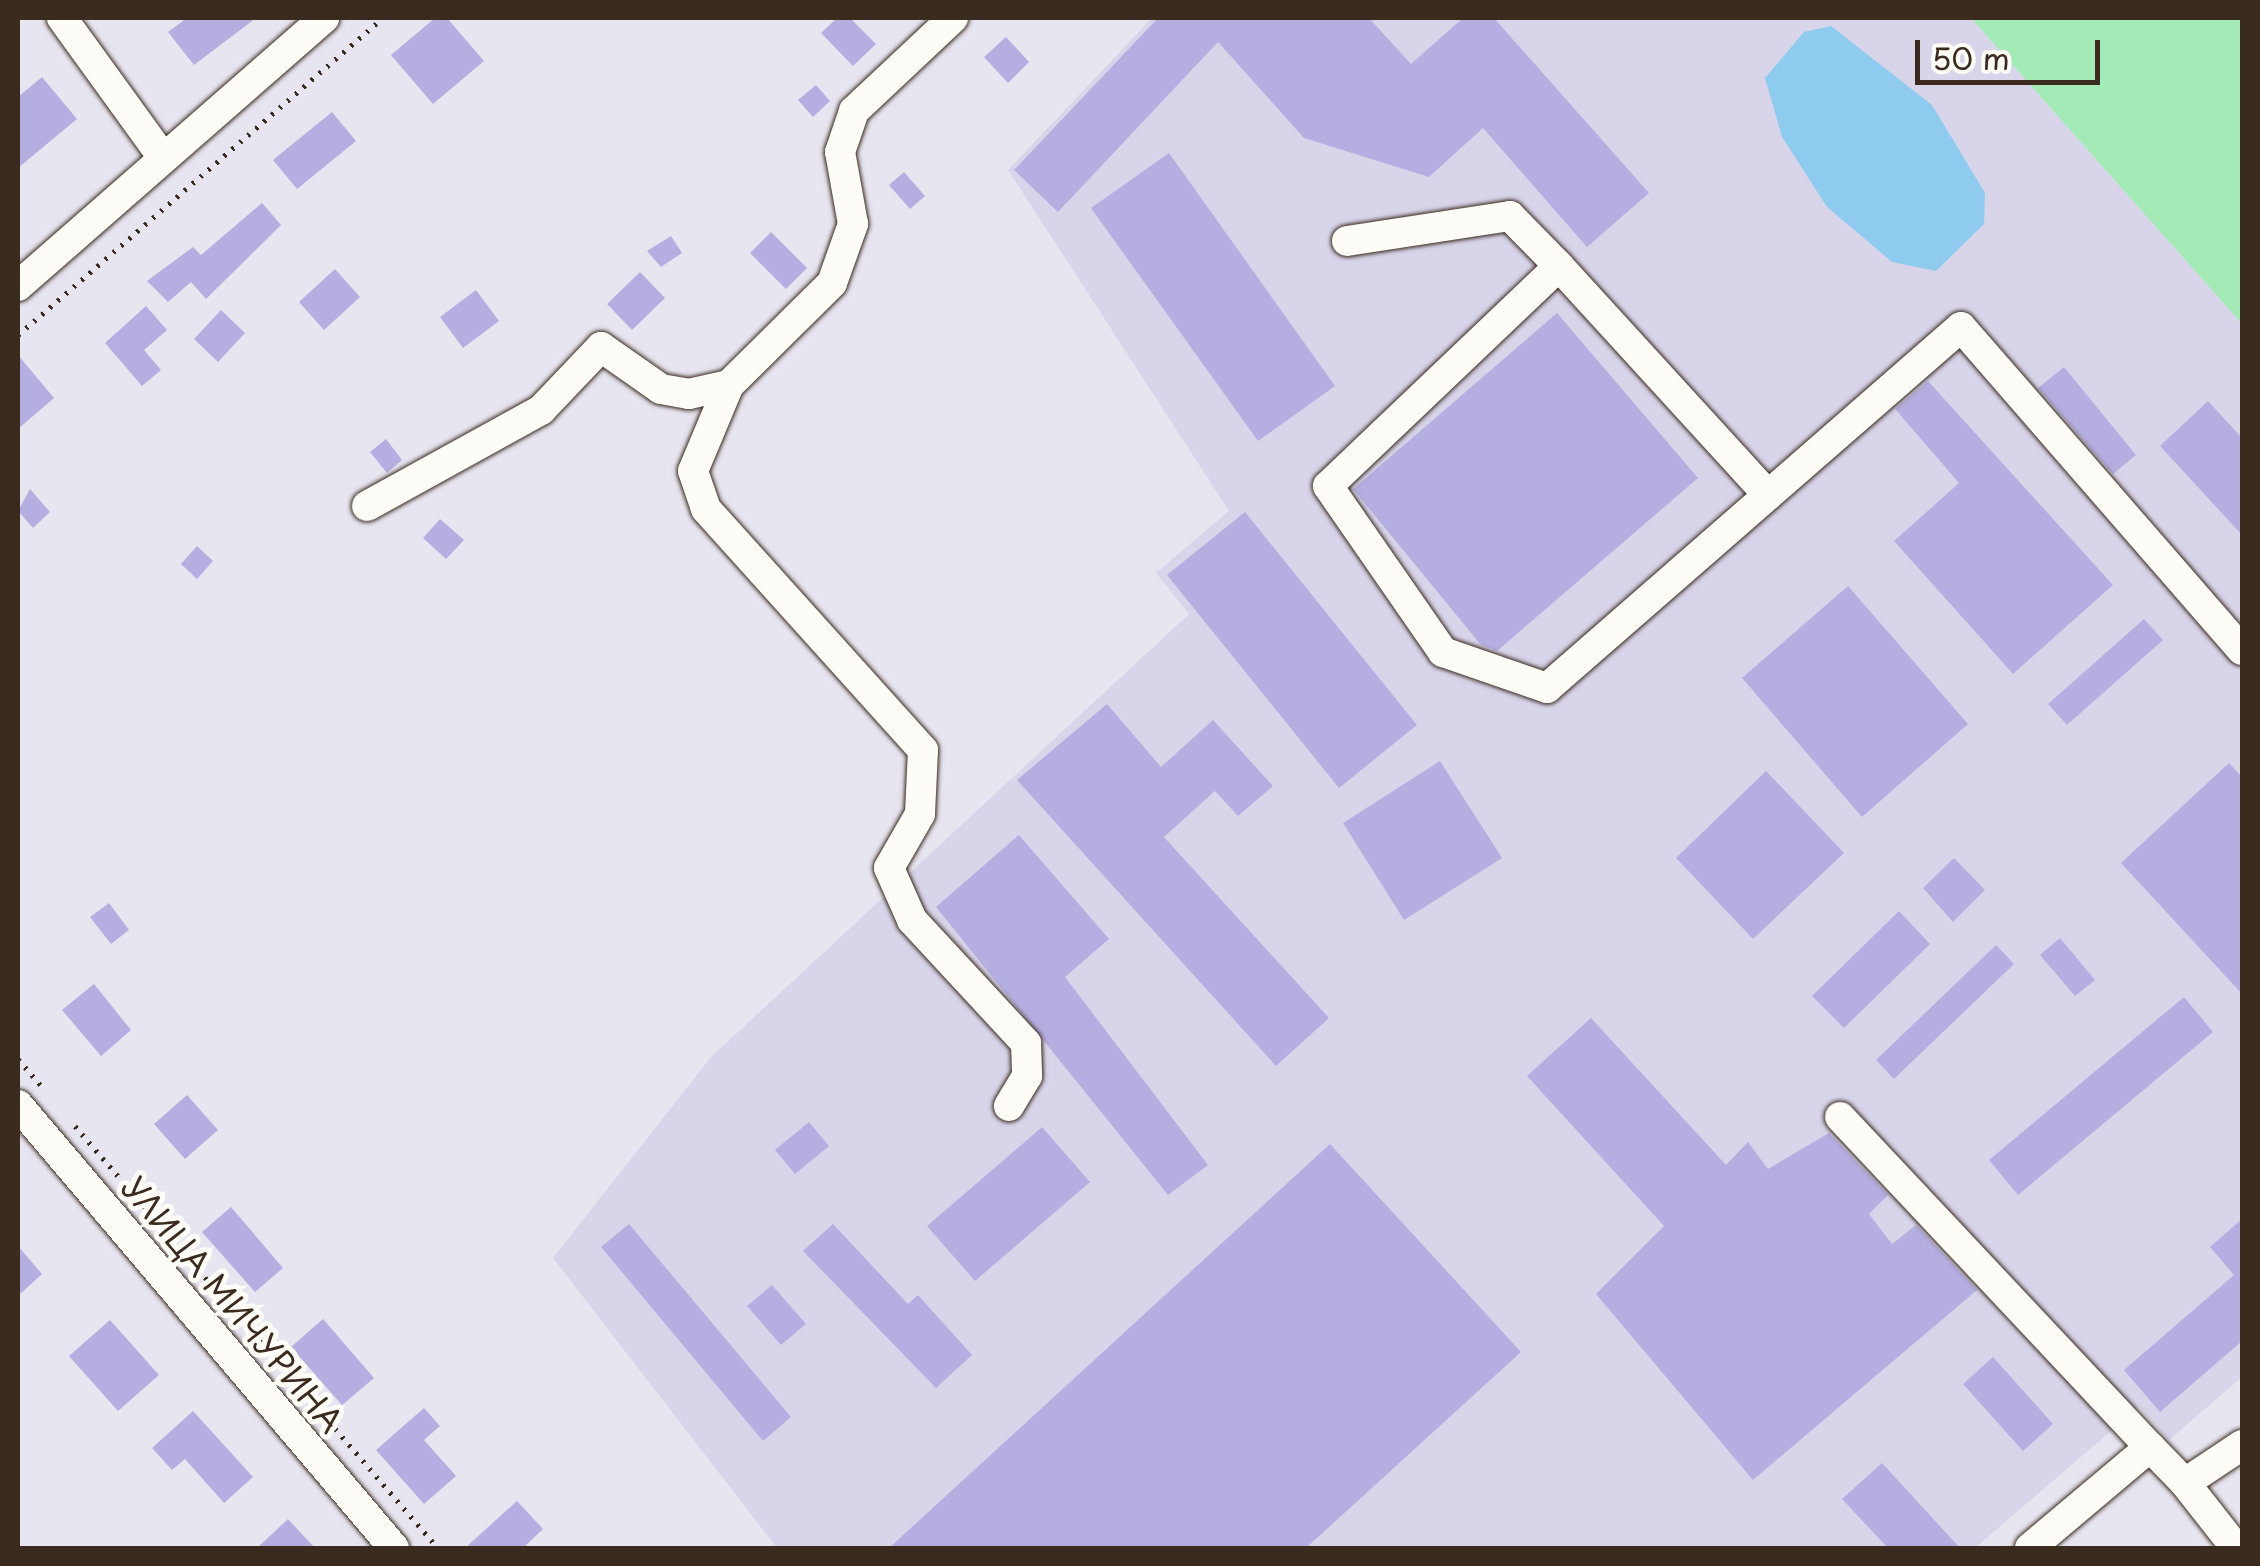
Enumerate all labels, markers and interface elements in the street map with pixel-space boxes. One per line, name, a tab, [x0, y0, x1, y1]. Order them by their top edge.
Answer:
scale bar	[1920, 20, 2105, 82]
text: 50 m	[1932, 35, 2010, 80]
street label: УЛИЦА МИЧУРИНА	[114, 1167, 352, 1441]

